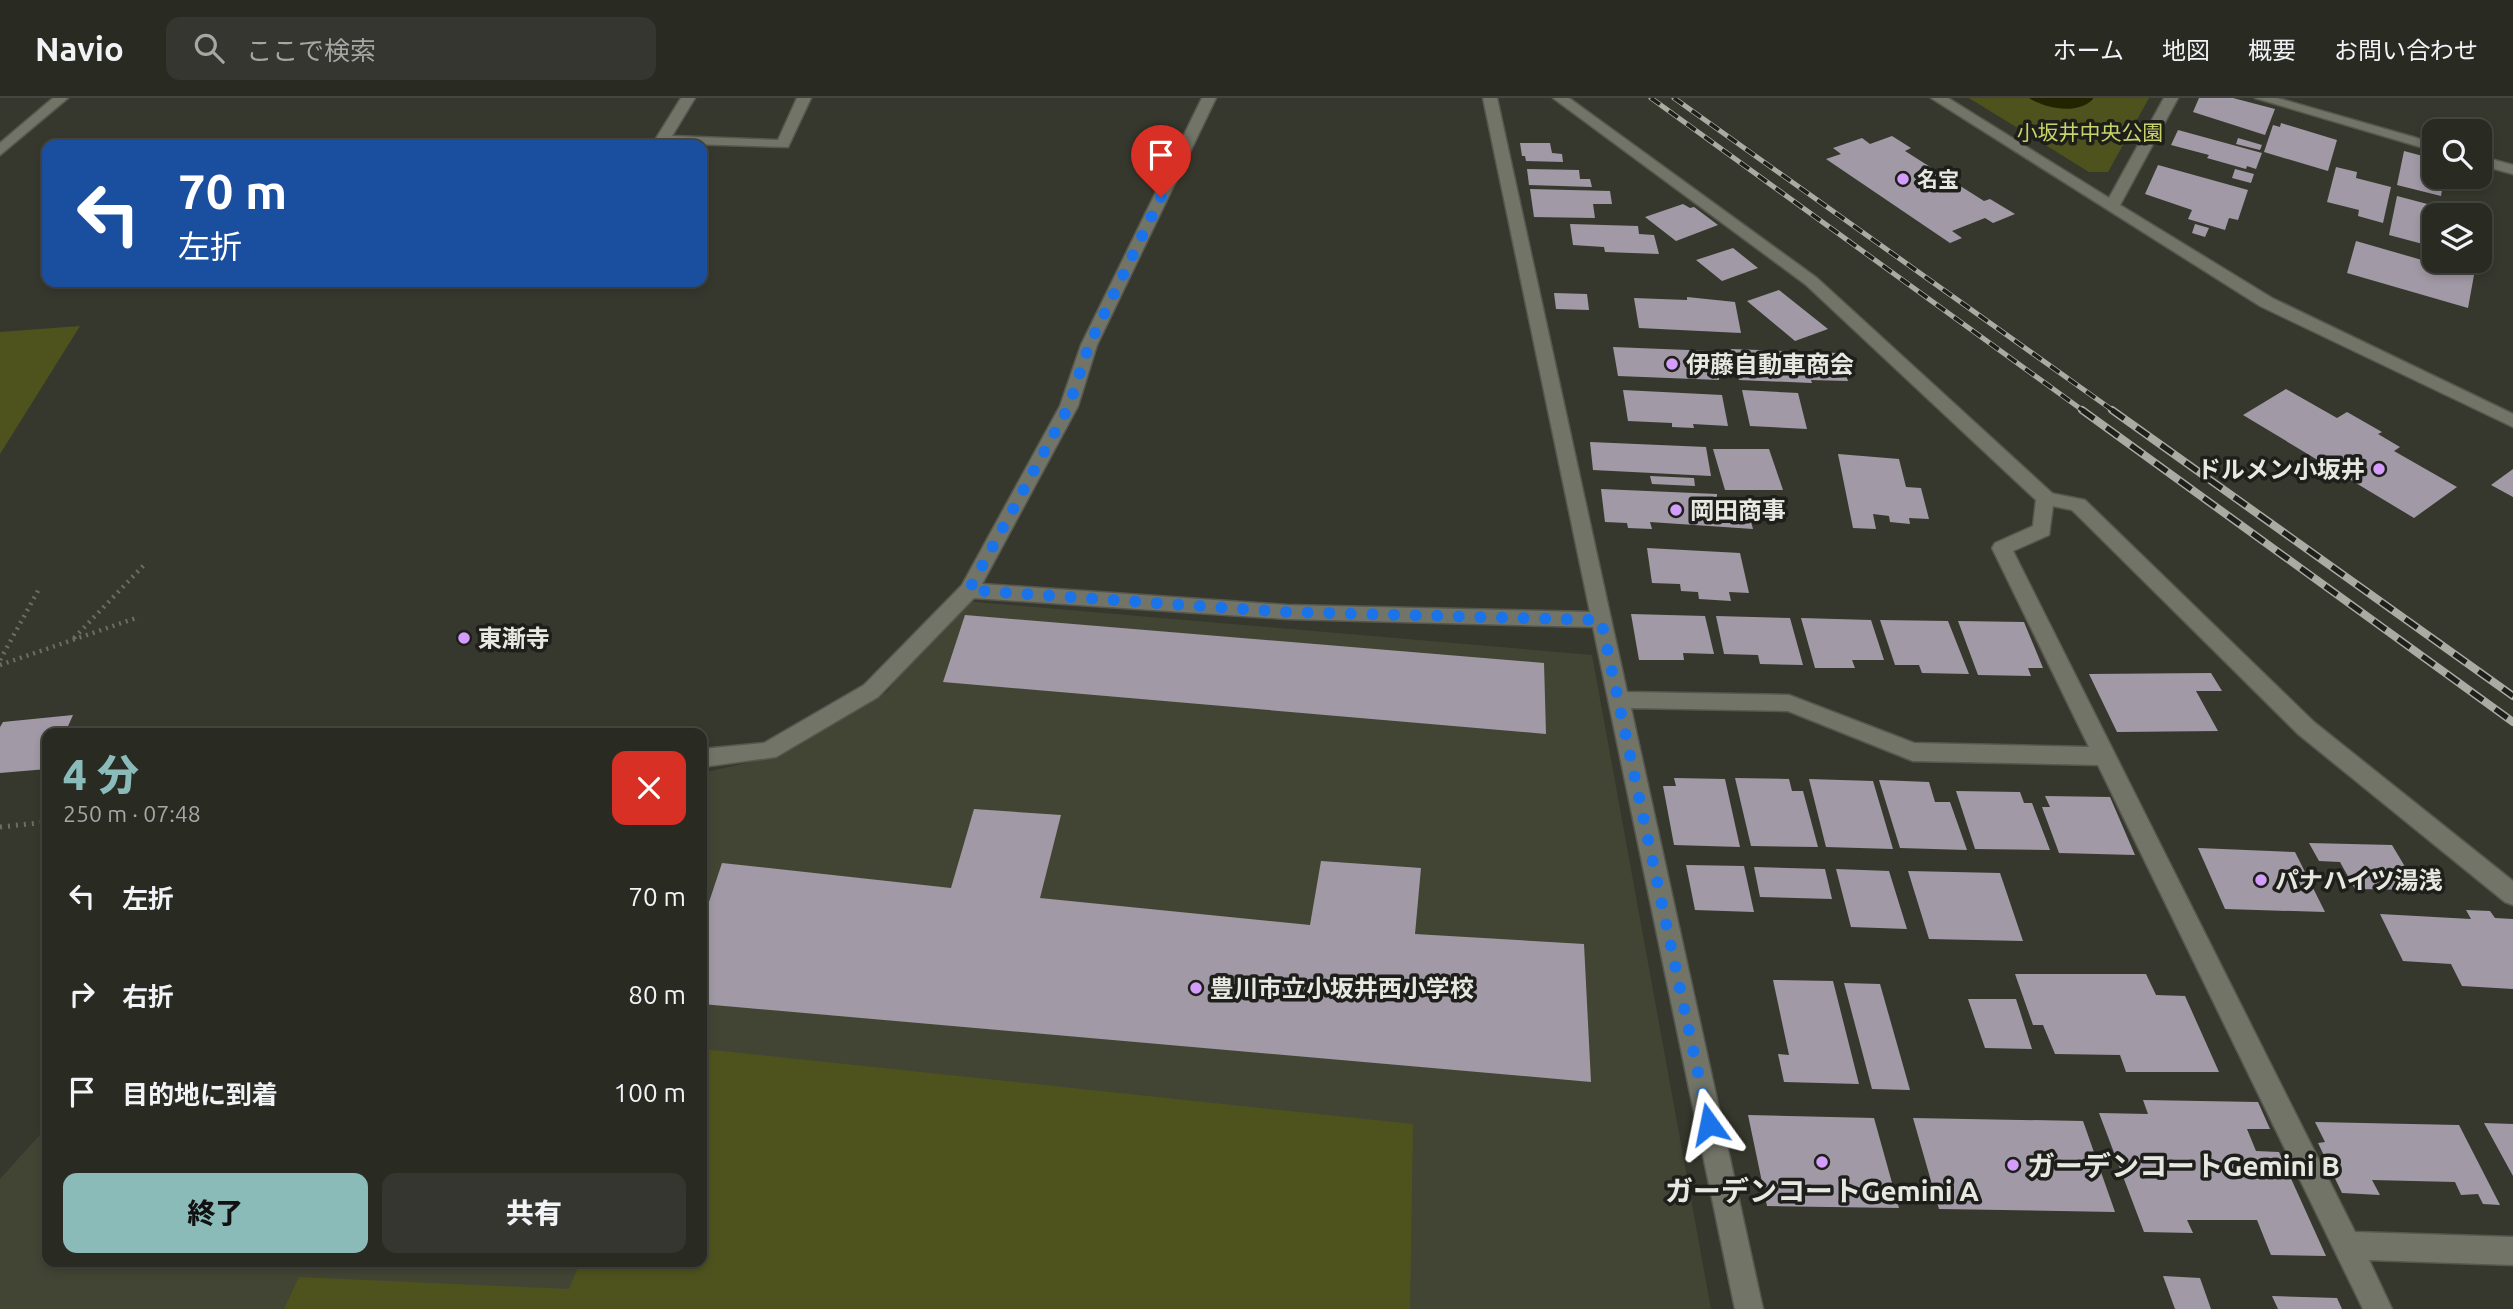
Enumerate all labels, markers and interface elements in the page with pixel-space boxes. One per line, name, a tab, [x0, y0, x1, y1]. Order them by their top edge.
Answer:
search box	[166, 17, 656, 80]
icon: search	[190, 29, 228, 67]
text: Navio	[35, 30, 124, 67]
text: ここで検索	[246, 36, 376, 65]
text: ホーム	[2053, 37, 2124, 64]
text: 地図	[2162, 37, 2210, 64]
text: 概要	[2248, 37, 2296, 64]
text: お問い合わせ	[2334, 37, 2478, 64]
map controls	[2422, 119, 2492, 273]
button: search	[2422, 119, 2492, 189]
park label: 小坂井中央公園	[2017, 120, 2164, 144]
pin	[1131, 125, 1191, 197]
icon: arrive	[1142, 136, 1180, 174]
text: 70 m	[178, 163, 287, 218]
place label: 名宝	[1917, 167, 1959, 191]
icon: left	[63, 168, 154, 259]
marker: 名宝	[1895, 171, 1911, 187]
button: layers	[2422, 203, 2492, 273]
text: 左折	[178, 228, 242, 264]
place label: 伊藤自動車商会	[1686, 351, 1854, 378]
marker: 伊藤自動車商会	[1664, 356, 1680, 372]
place label: ドルメン小坂井	[2197, 456, 2365, 483]
marker: ドルメン小坂井	[2371, 461, 2387, 477]
place label: 岡田商事	[1690, 497, 1786, 524]
marker: 岡田商事	[1668, 502, 1684, 518]
place label: 東漸寺	[478, 625, 550, 652]
marker: 東漸寺	[456, 630, 472, 646]
text: 4 分	[63, 751, 139, 798]
button: close	[612, 751, 686, 825]
text: 250 m · 07:48	[63, 801, 201, 826]
place label: パナハイツ湯浅	[2275, 867, 2443, 894]
marker: パナハイツ湯浅	[2253, 872, 2269, 888]
icon: left	[63, 877, 101, 915]
text: 70 m	[628, 882, 686, 911]
text: 左折	[122, 884, 174, 913]
icon: right	[63, 975, 101, 1013]
place label: 豊川市立小坂井西小学校	[1210, 975, 1474, 1002]
text: 80 m	[628, 980, 686, 1009]
marker: 豊川市立小坂井西小学校	[1188, 980, 1204, 996]
text: 右折	[122, 982, 174, 1011]
icon: arrive	[63, 1073, 101, 1111]
text: 100 m	[614, 1078, 686, 1107]
text: 目的地に到着	[122, 1080, 278, 1109]
position arrow	[1672, 1087, 1746, 1161]
place label: ガーデンコートGemini B	[2027, 1150, 2340, 1181]
marker: ガーデンコートGemini A	[1814, 1154, 1830, 1170]
marker: ガーデンコートGemini B	[2005, 1157, 2021, 1173]
button: 終了	[63, 1173, 368, 1253]
button: 共有	[382, 1173, 686, 1253]
place label: ガーデンコートGemini A	[1665, 1175, 1979, 1206]

